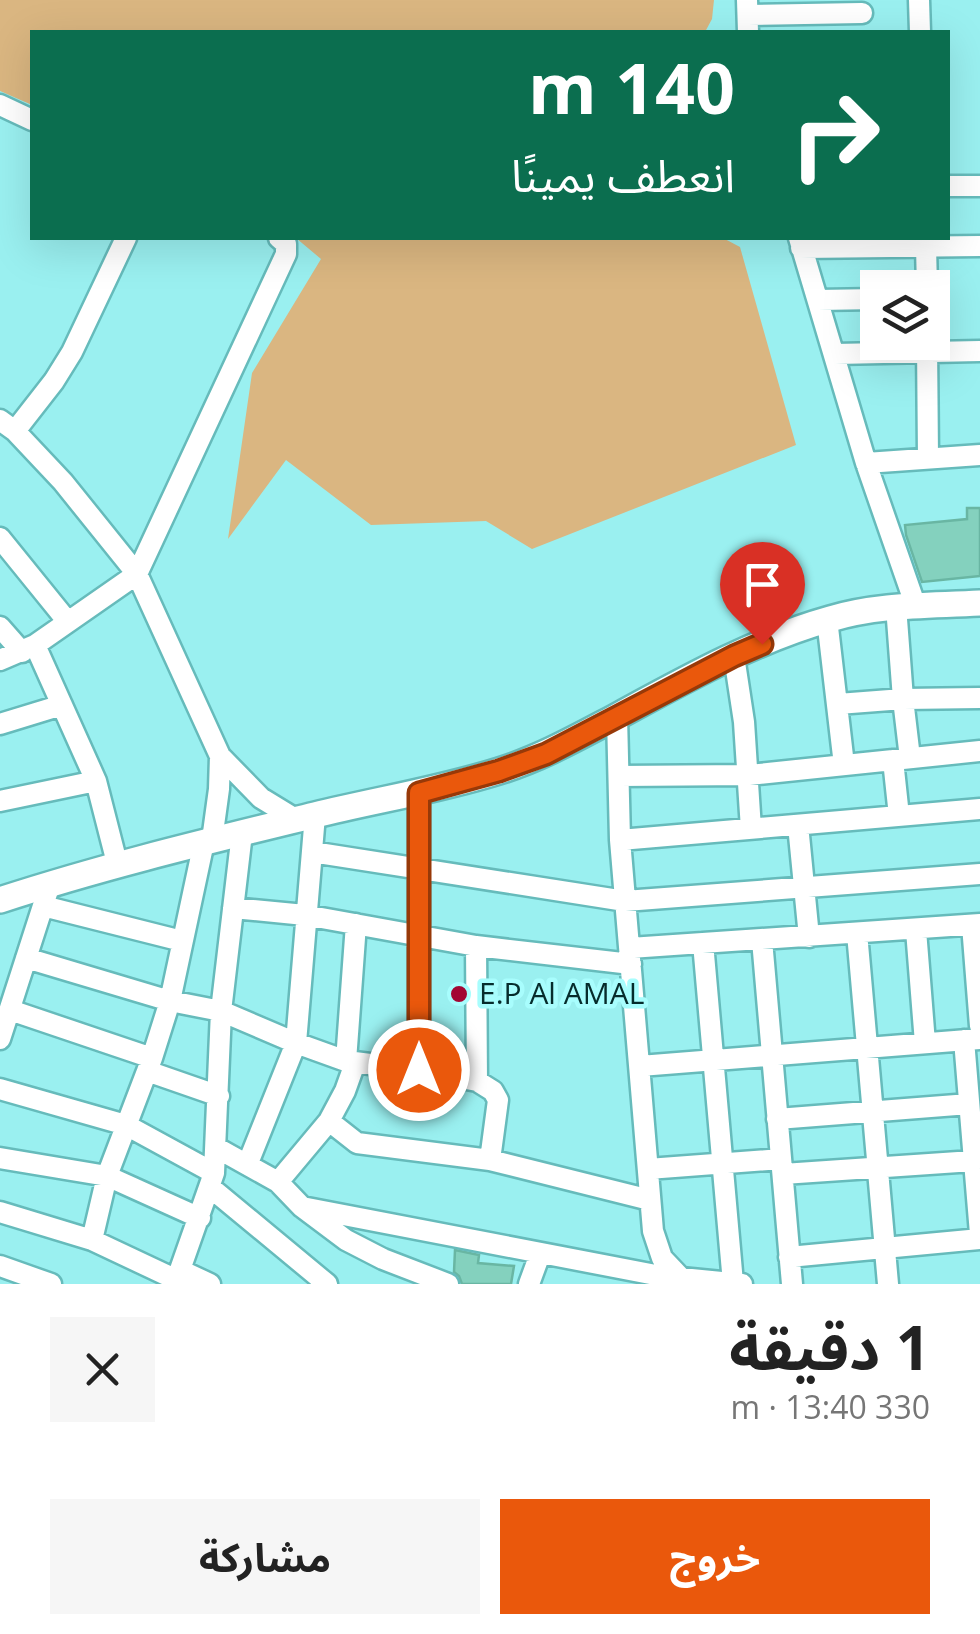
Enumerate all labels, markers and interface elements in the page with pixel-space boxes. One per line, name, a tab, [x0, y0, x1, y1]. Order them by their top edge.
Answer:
text: 140 m	[528, 39, 735, 135]
icon: right	[770, 70, 900, 200]
text: انعطف يمينًا	[511, 144, 735, 205]
map controls	[860, 270, 950, 360]
button: layers	[860, 270, 950, 360]
pin	[720, 542, 805, 645]
icon: arrive	[735, 557, 790, 612]
place label: E.P Al AMAL	[479, 972, 644, 1013]
marker: E.P Al AMAL	[448, 983, 470, 1005]
position arrow	[367, 1018, 471, 1122]
text: 1 دقيقة	[729, 1306, 930, 1388]
button: close	[50, 1317, 155, 1422]
text: 330 m · 13:40	[731, 1385, 930, 1428]
button: مشاركة	[50, 1499, 480, 1614]
button: خروج	[500, 1499, 930, 1614]

